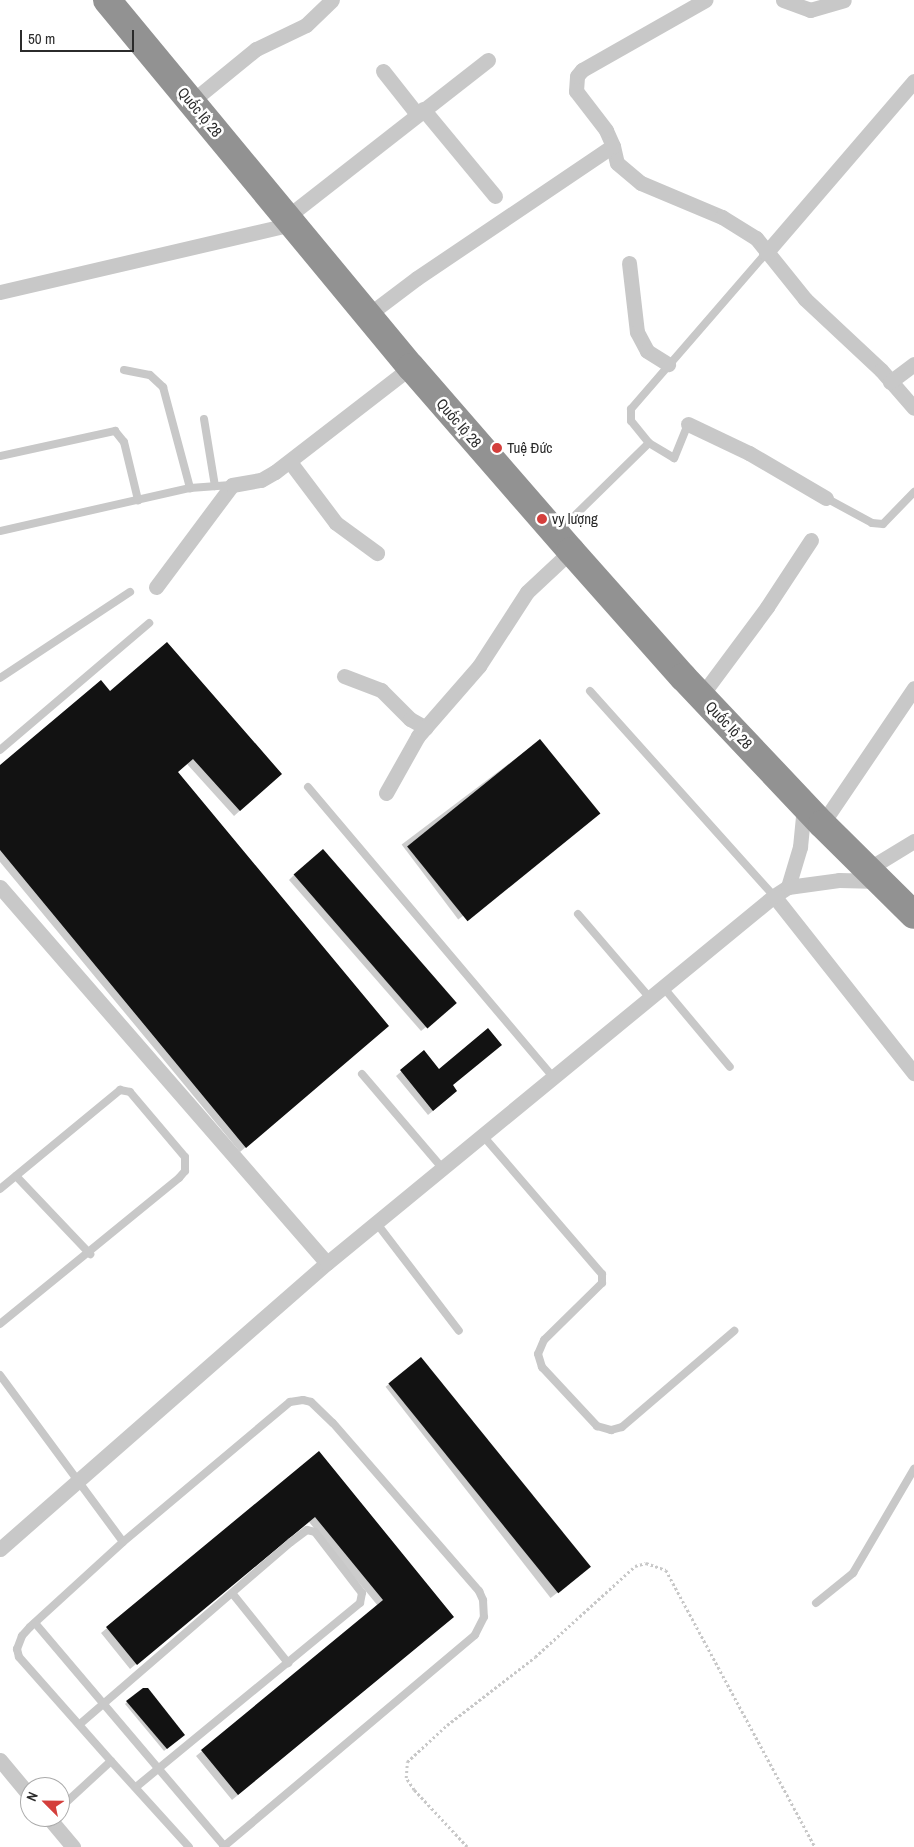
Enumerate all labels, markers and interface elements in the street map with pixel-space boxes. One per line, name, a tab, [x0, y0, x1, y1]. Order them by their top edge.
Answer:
scale bar	[22, 20, 136, 52]
text: 50 m	[28, 28, 55, 49]
street label: Quốc lộ 28	[174, 83, 226, 141]
street label: Quốc lộ 28	[433, 395, 485, 451]
place label: Tuệ Đức	[507, 439, 552, 457]
marker: Tuệ Đức	[491, 442, 503, 454]
place label: vy lượng	[552, 510, 598, 528]
marker: vy lượng	[536, 513, 548, 525]
street label: Quốc lộ 28	[702, 697, 756, 753]
north arrow	[20, 1777, 70, 1827]
text: N	[22, 1789, 42, 1804]

